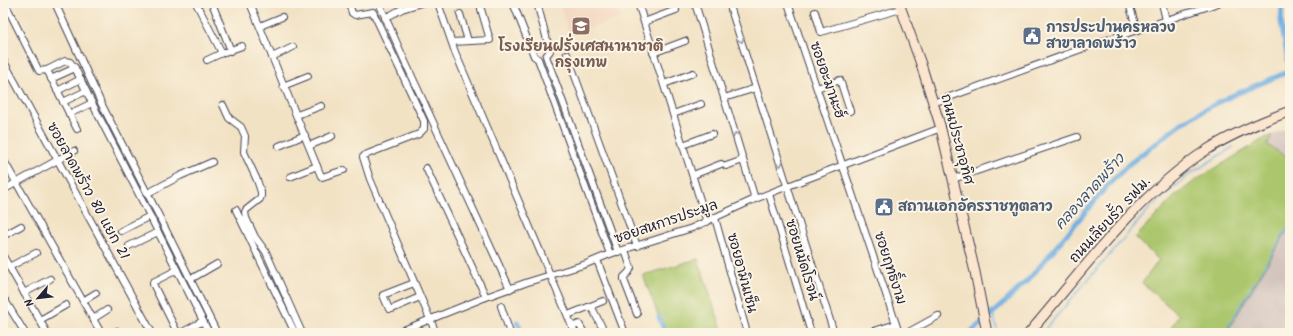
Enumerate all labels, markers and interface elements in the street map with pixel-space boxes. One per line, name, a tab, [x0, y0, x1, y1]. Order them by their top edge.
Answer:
school or university icon: โรงเรียนฝรั่งเศสนานาชาติ กรุงเทพ	[570, 15, 592, 37]
place label: การประปานครหลวง สาขาลาดพร้าว	[1046, 17, 1176, 55]
public building icon: การประปานครหลวง สาขาลาดพร้าว	[1021, 25, 1043, 47]
place label: โรงเรียนฝรั่งเศสนานาชาติ กรุงเทพ	[498, 33, 664, 74]
one-way arrow	[736, 36, 744, 43]
street label: ซอยอะมานะฮ์	[804, 39, 851, 122]
street label: ถนนประชาอุทิศ	[934, 91, 980, 188]
street label: ซอยลาดพร้าว 80 แยก 21	[41, 118, 135, 264]
one-way arrow	[732, 132, 740, 139]
water label: คลองลาดพร้าว	[1049, 147, 1132, 236]
one-way arrow	[776, 160, 784, 167]
street label: ถนนเลียบรั้ว รฟม.	[1063, 171, 1156, 268]
street label: ซอยสหการประมูล	[611, 194, 721, 250]
public building icon: สถานเอกอัครราชทูตลาว	[873, 196, 895, 218]
place label: สถานเอกอัครราชทูตลาว	[898, 196, 1053, 218]
street label: ซอยหมัดโรจน์	[779, 216, 825, 304]
street label: ซอยฤทธิ์งาม	[868, 228, 914, 307]
street label: ซอยอามินเซ็น	[721, 231, 763, 316]
north arrow	[18, 278, 58, 318]
text: N	[20, 295, 40, 310]

